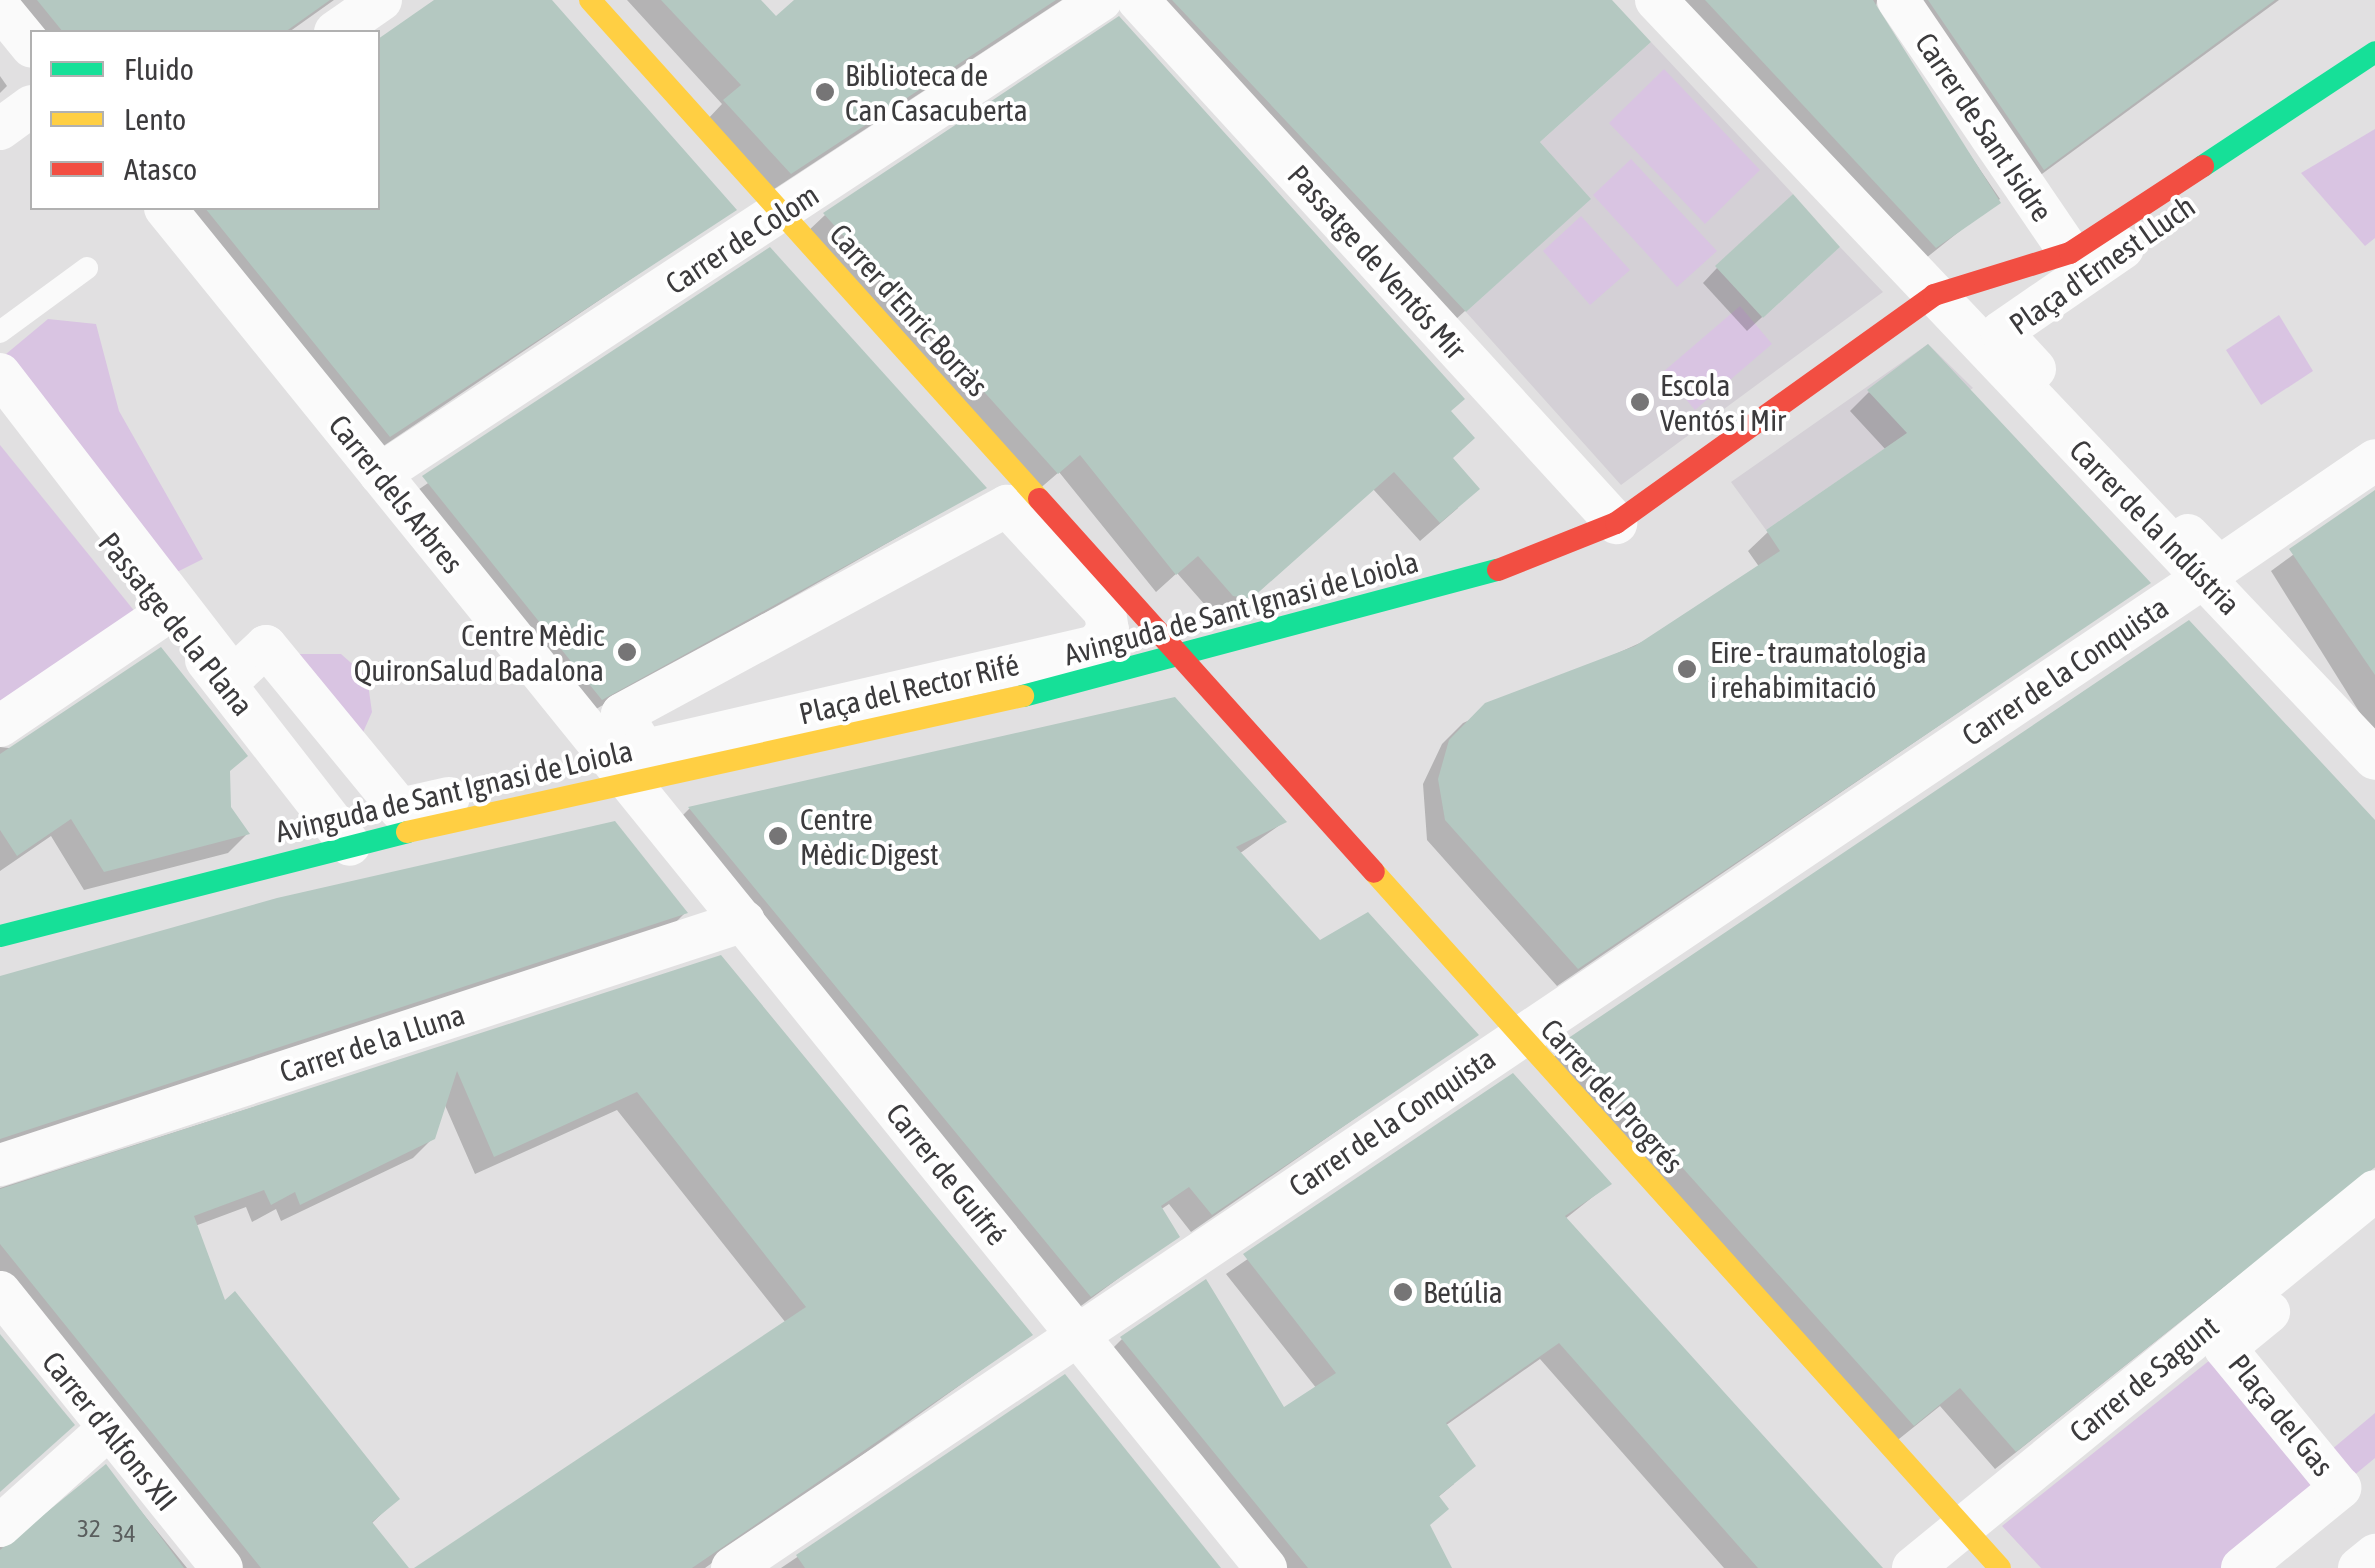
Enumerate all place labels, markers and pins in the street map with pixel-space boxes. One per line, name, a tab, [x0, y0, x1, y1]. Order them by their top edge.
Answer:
place label: Biblioteca de Can Casacuberta	[845, 57, 1028, 128]
marker: Biblioteca de Can Casacuberta	[814, 81, 836, 103]
place label: Escola Ventós i Mir	[1660, 367, 1786, 438]
marker: Escola Ventós i Mir	[1629, 391, 1651, 413]
place label: Centre Mèdic QuironSalud Badalona	[354, 617, 604, 688]
place label: Eire - traumatologia i rehabimitació	[1710, 634, 1927, 704]
marker: Centre Mèdic QuironSalud Badalona	[614, 639, 640, 665]
marker: Eire - traumatologia i rehabimitació	[1674, 656, 1700, 682]
place label: Centre Mèdic Digest	[800, 801, 939, 872]
marker: Centre Mèdic Digest	[765, 823, 791, 849]
place label: Betúlia	[1423, 1274, 1503, 1310]
marker: Betúlia	[1392, 1281, 1414, 1303]

